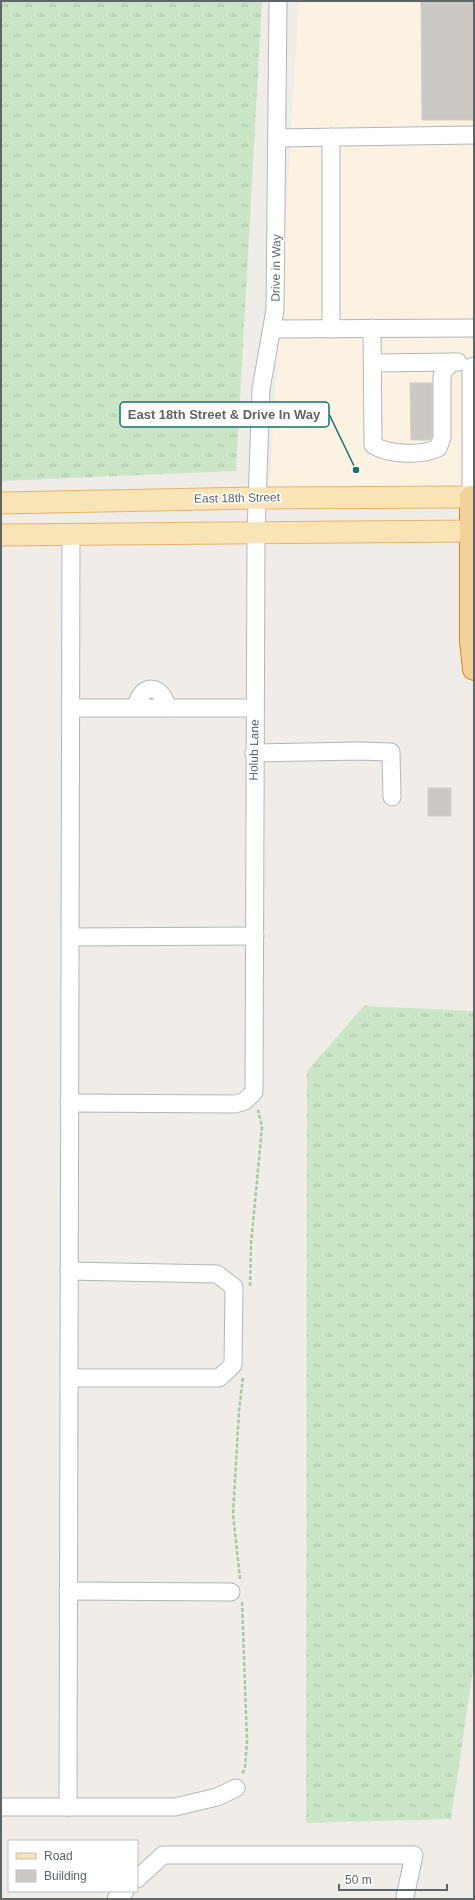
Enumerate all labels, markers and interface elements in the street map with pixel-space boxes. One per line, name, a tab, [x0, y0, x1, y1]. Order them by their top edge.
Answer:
street label: Drive in Way	[268, 234, 284, 302]
callout: East 18th Street & Drive In Way	[120, 402, 329, 427]
text: East 18th Street & Drive In Way	[128, 407, 321, 422]
street label: East 18th Street	[194, 490, 281, 506]
street label: Holub Lane	[246, 719, 262, 781]
legend	[8, 1840, 138, 1892]
text: Road	[44, 1849, 73, 1863]
scale bar	[339, 1866, 447, 1892]
text: Building	[44, 1869, 87, 1883]
text: 50 m	[345, 1873, 372, 1887]

